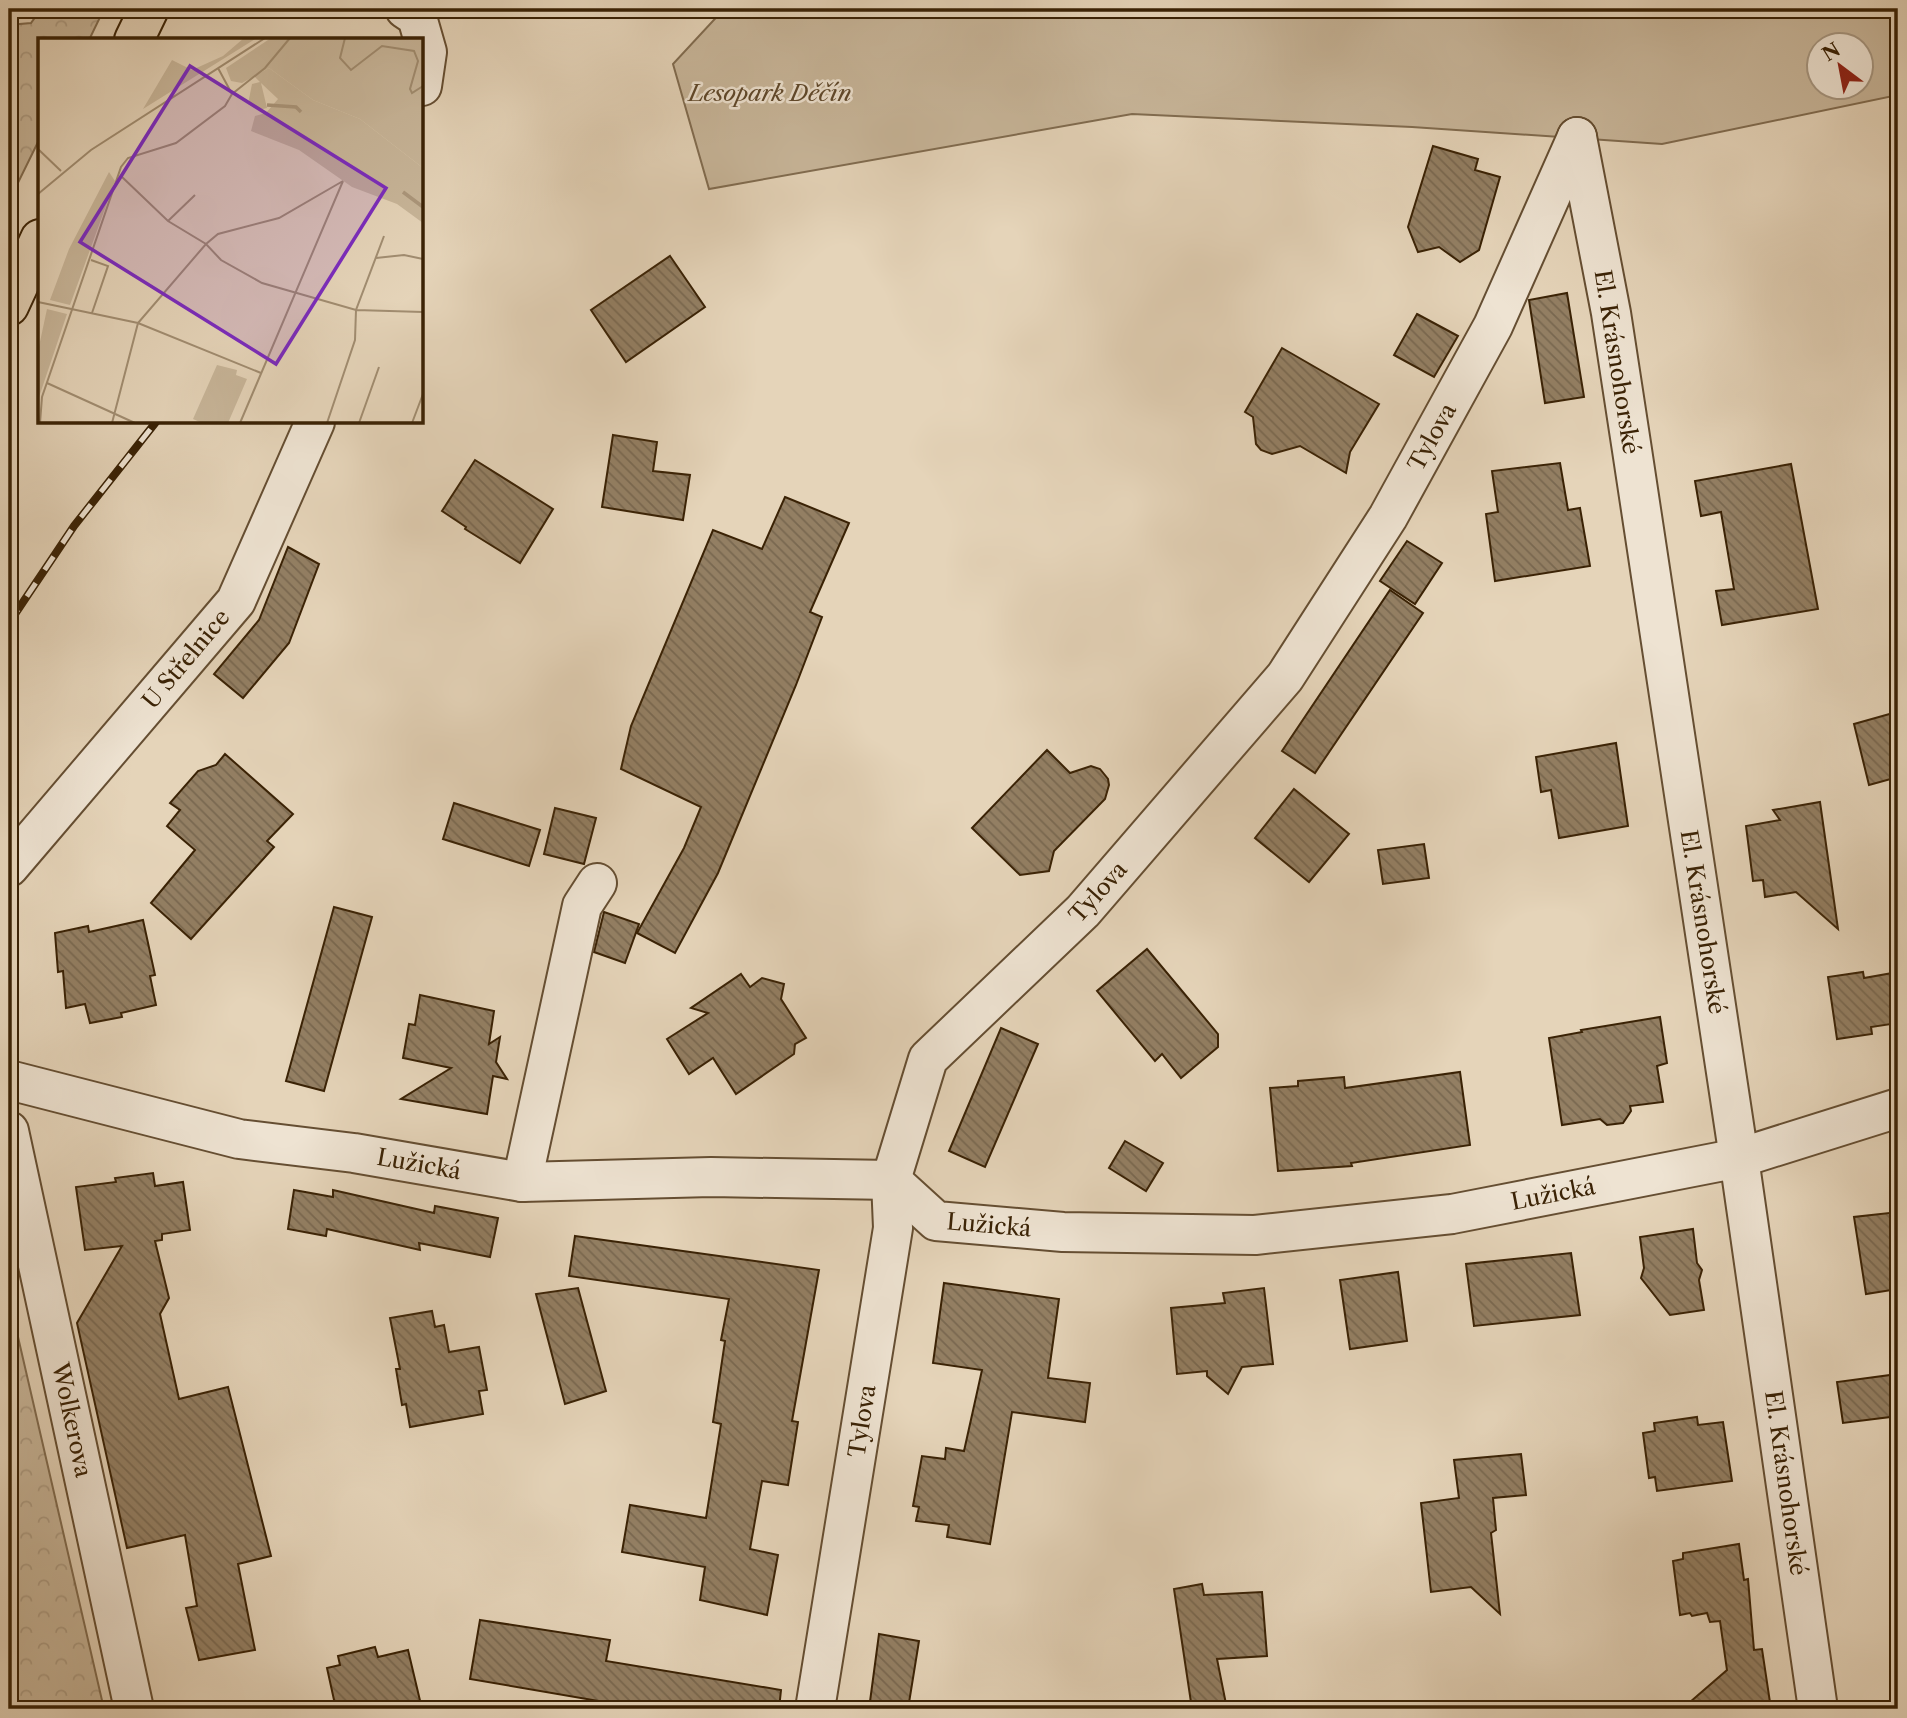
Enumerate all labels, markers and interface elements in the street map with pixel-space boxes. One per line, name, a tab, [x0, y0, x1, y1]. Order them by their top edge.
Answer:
north arrow	[1806, 32, 1876, 102]
inset map	[38, 38, 424, 424]
text: N	[1818, 38, 1844, 66]
park label: Lesopark Děčín	[687, 79, 852, 107]
street label: El. Krásnohorské	[1589, 268, 1645, 456]
street label: Tylova	[1402, 397, 1462, 476]
street label: U Střelnice	[136, 604, 236, 714]
street label: El. Krásnohorské	[1675, 828, 1731, 1016]
street label: Tylova	[1063, 855, 1134, 929]
street label: Lužická	[375, 1143, 464, 1185]
street label: Lužická	[1509, 1172, 1598, 1216]
street label: Lužická	[945, 1207, 1033, 1243]
street label: Wolkerova	[46, 1359, 98, 1481]
street label: Tylova	[842, 1382, 882, 1459]
street label: El. Krásnohorské	[1759, 1389, 1813, 1577]

